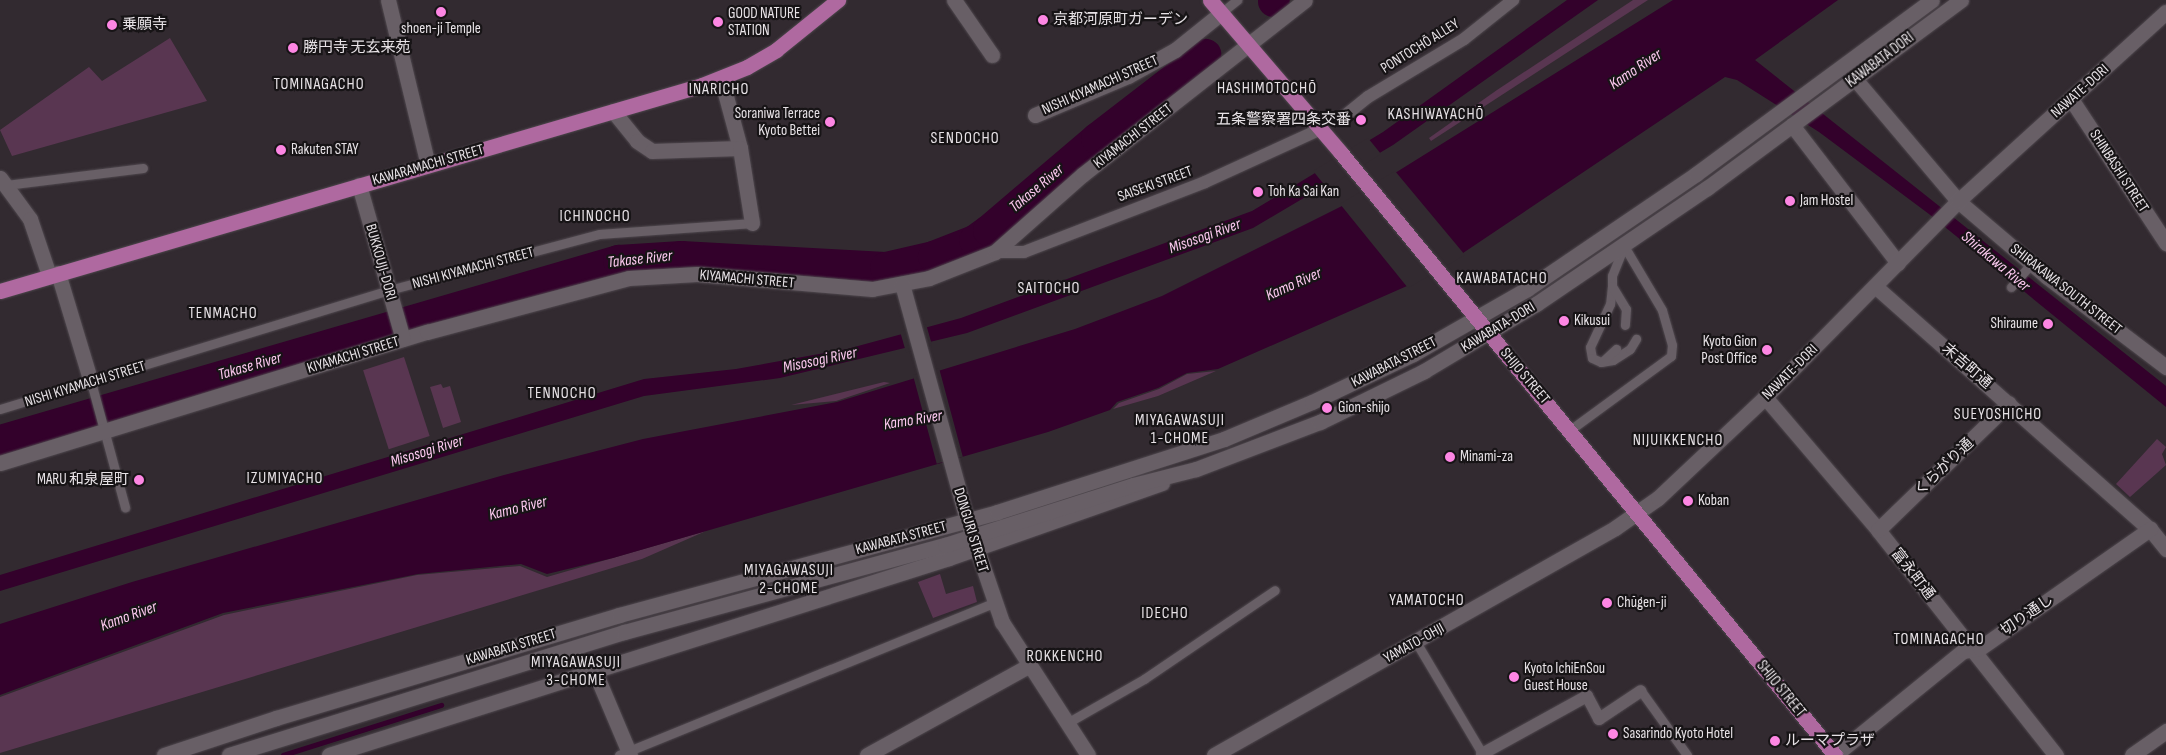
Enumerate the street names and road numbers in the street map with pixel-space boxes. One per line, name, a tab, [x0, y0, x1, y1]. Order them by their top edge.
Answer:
street label: PONTOCHŌ ALLEY	[1377, 15, 1463, 77]
street label: KAWABATA DORI	[1843, 29, 1917, 91]
street label: NISHI KIYAMACHI STREET	[1039, 51, 1161, 119]
street label: NAWATE-DORI	[2047, 60, 2113, 122]
street label: KIYAMACHI STREET	[1090, 100, 1176, 172]
street label: SHINBASHI STREET	[2086, 126, 2152, 216]
street label: KAWARAMACHI STREET	[370, 140, 486, 190]
street label: SAISEKI STREET	[1115, 162, 1195, 206]
street label: BUKKOUJI-DORI	[362, 222, 400, 302]
street label: SHIRAKAWA SOUTH STREET	[2007, 240, 2125, 338]
street label: NISHI KIYAMACHI STREET	[410, 243, 536, 293]
street label: KIYAMACHI STREET	[699, 266, 795, 292]
street label: KAWABATA-DORI	[1458, 298, 1538, 356]
street label: KIYAMACHI STREET	[305, 332, 401, 378]
street label: KAWABATA STREET	[1348, 333, 1440, 391]
street label: NAWATE-DORI	[1758, 340, 1822, 404]
street label: 末吉町通	[1938, 340, 1996, 392]
street label: SHIJO STREET	[1496, 344, 1554, 408]
street label: NISHI KIYAMACHI STREET	[22, 357, 148, 411]
street label: くらがり通	[1911, 434, 1977, 500]
street label: DONGURI STREET	[950, 486, 992, 574]
street label: KAWABATA STREET	[854, 517, 948, 559]
street label: 富永町通	[1887, 545, 1939, 603]
street label: 切り通し	[1997, 590, 2057, 640]
street label: YAMATO-OHJI	[1381, 619, 1447, 667]
street label: KAWABATA STREET	[464, 625, 558, 669]
street label: SHIJO STREET	[1753, 657, 1809, 721]

